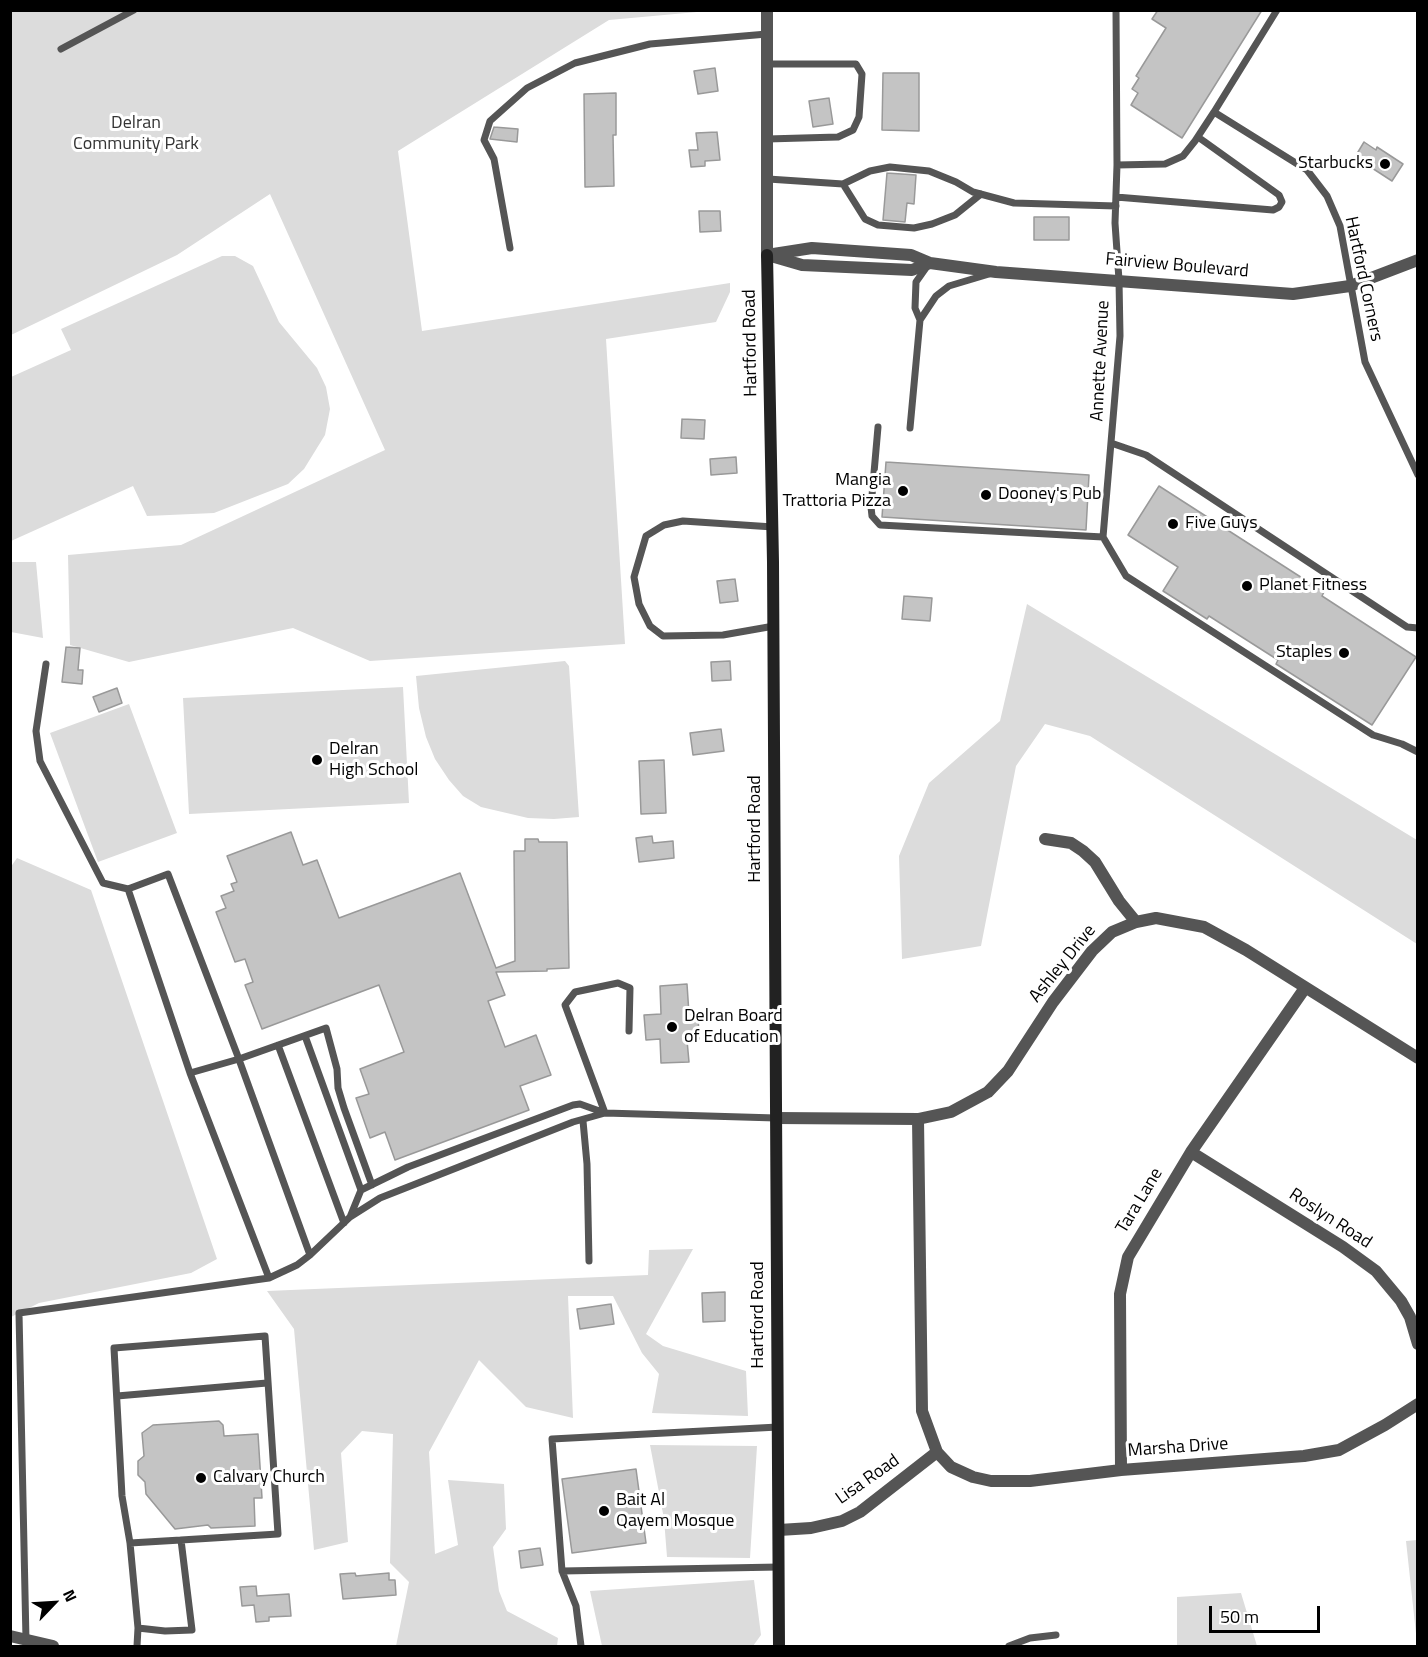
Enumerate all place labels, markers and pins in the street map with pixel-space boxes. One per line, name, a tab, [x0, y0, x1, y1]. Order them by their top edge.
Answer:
place label: Starbucks	[1298, 153, 1373, 175]
marker: Starbucks	[1378, 157, 1392, 171]
place label: Mangia Trattoria Pizza	[783, 470, 891, 512]
marker: Mangia Trattoria Pizza	[896, 484, 910, 498]
place label: Dooney's Pub	[998, 484, 1102, 506]
marker: Dooney's Pub	[979, 488, 993, 502]
place label: Five Guys	[1185, 513, 1258, 535]
marker: Five Guys	[1166, 517, 1180, 531]
place label: Planet Fitness	[1259, 575, 1367, 597]
marker: Planet Fitness	[1240, 579, 1254, 593]
place label: Staples	[1276, 642, 1332, 664]
marker: Staples	[1337, 646, 1351, 660]
place label: Delran High School	[329, 739, 418, 782]
marker: Delran High School	[310, 753, 324, 767]
place label: Delran Board of Education	[684, 1006, 783, 1048]
marker: Delran Board of Education	[665, 1020, 679, 1034]
place label: Calvary Church	[213, 1467, 325, 1489]
marker: Calvary Church	[194, 1471, 208, 1485]
place label: Bait Al Qayem Mosque	[616, 1490, 734, 1532]
marker: Bait Al Qayem Mosque	[597, 1504, 611, 1518]

